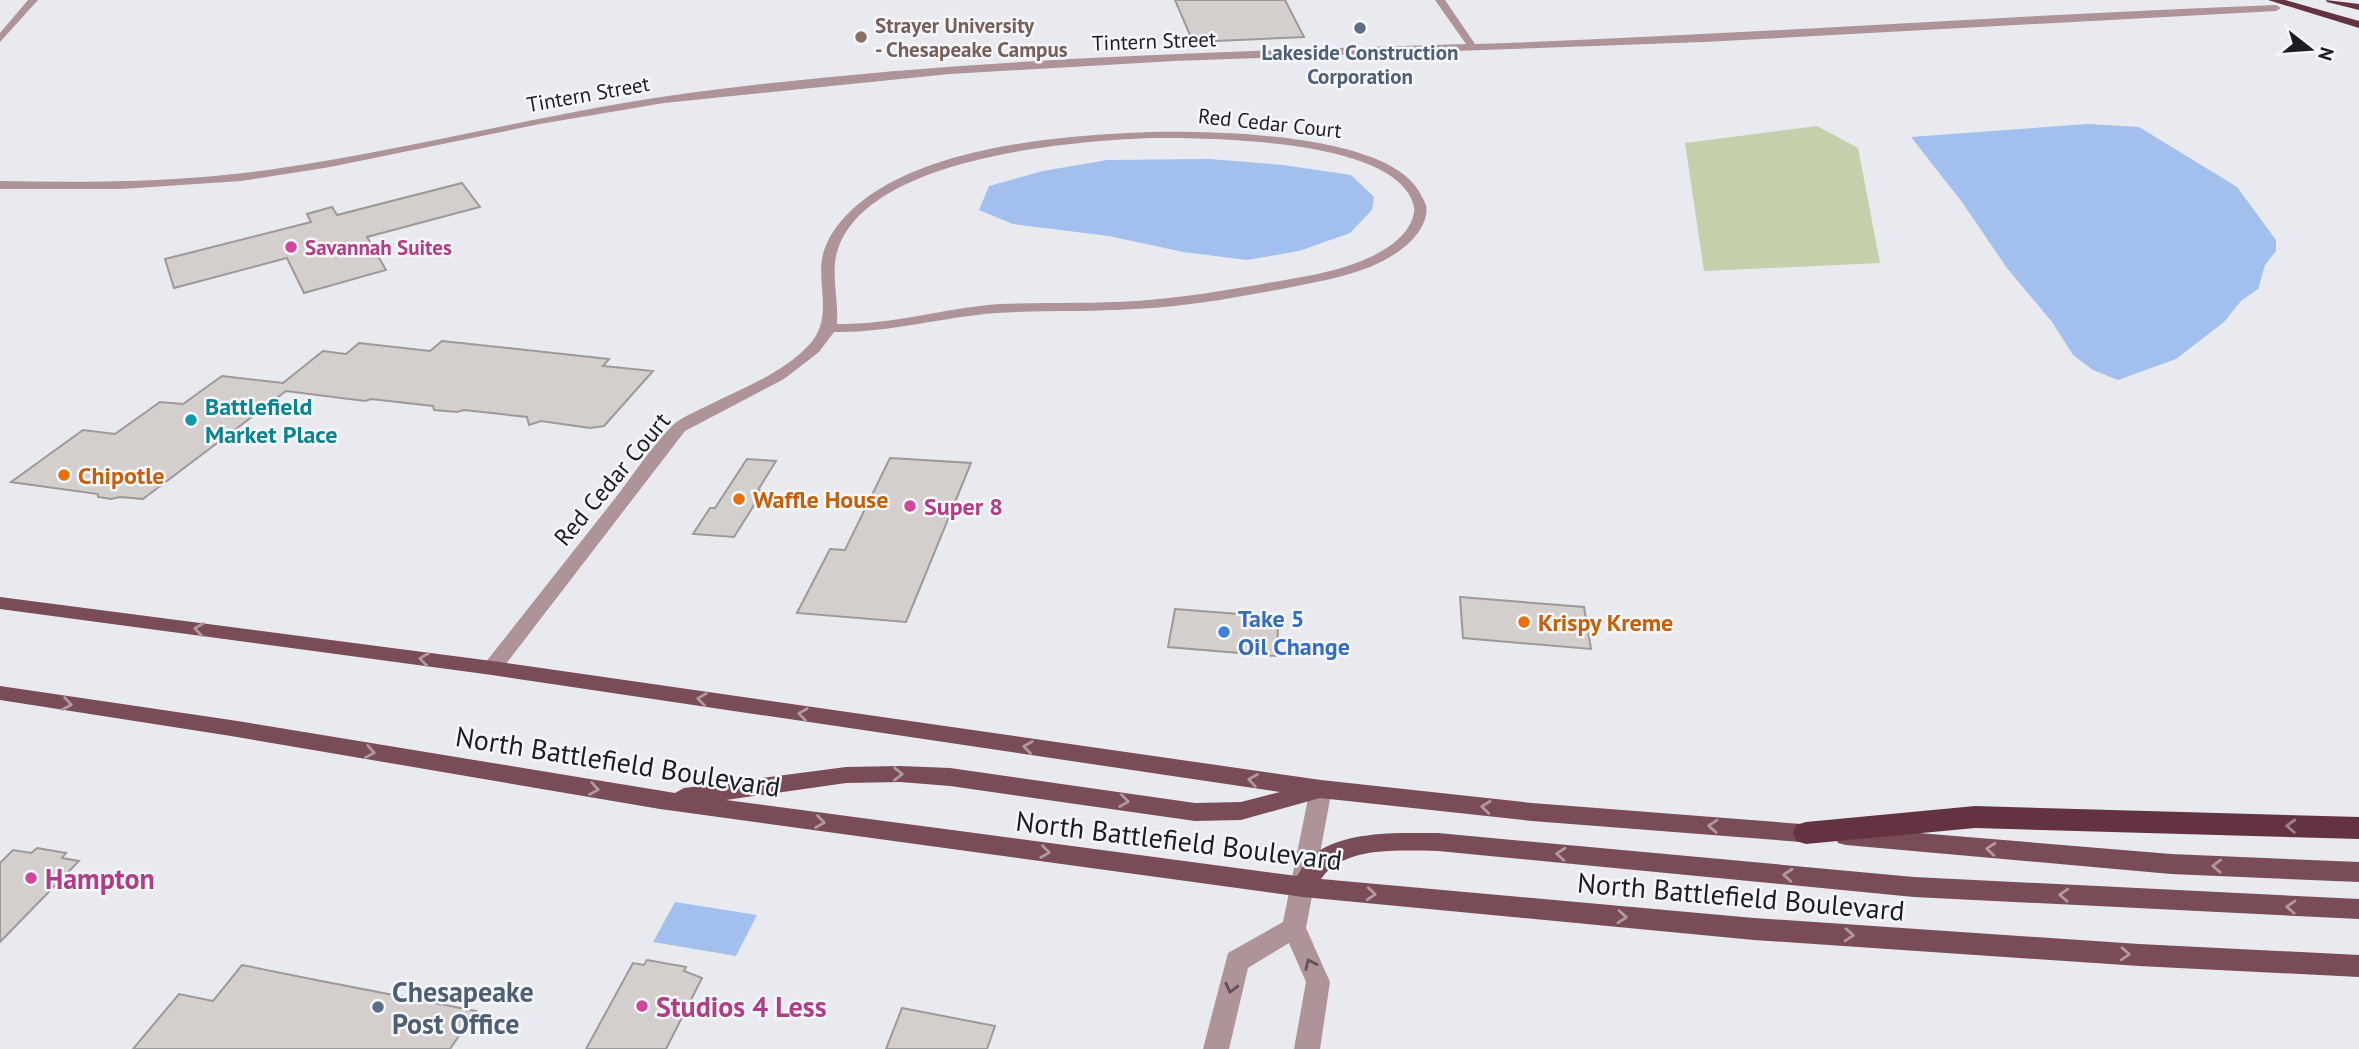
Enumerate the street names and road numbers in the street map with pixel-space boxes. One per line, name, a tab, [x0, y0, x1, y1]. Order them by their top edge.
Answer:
street label: Tintern Street	[1091, 25, 1217, 57]
street label: Tintern Street	[524, 70, 652, 118]
street label: Red Cedar Court	[1197, 102, 1343, 144]
street label: Red Cedar Court	[547, 406, 677, 552]
street label: North Battlefield Boulevard	[453, 717, 783, 805]
street label: North Battlefield Boulevard	[1014, 802, 1344, 878]
street label: North Battlefield Boulevard	[1576, 863, 1906, 929]

